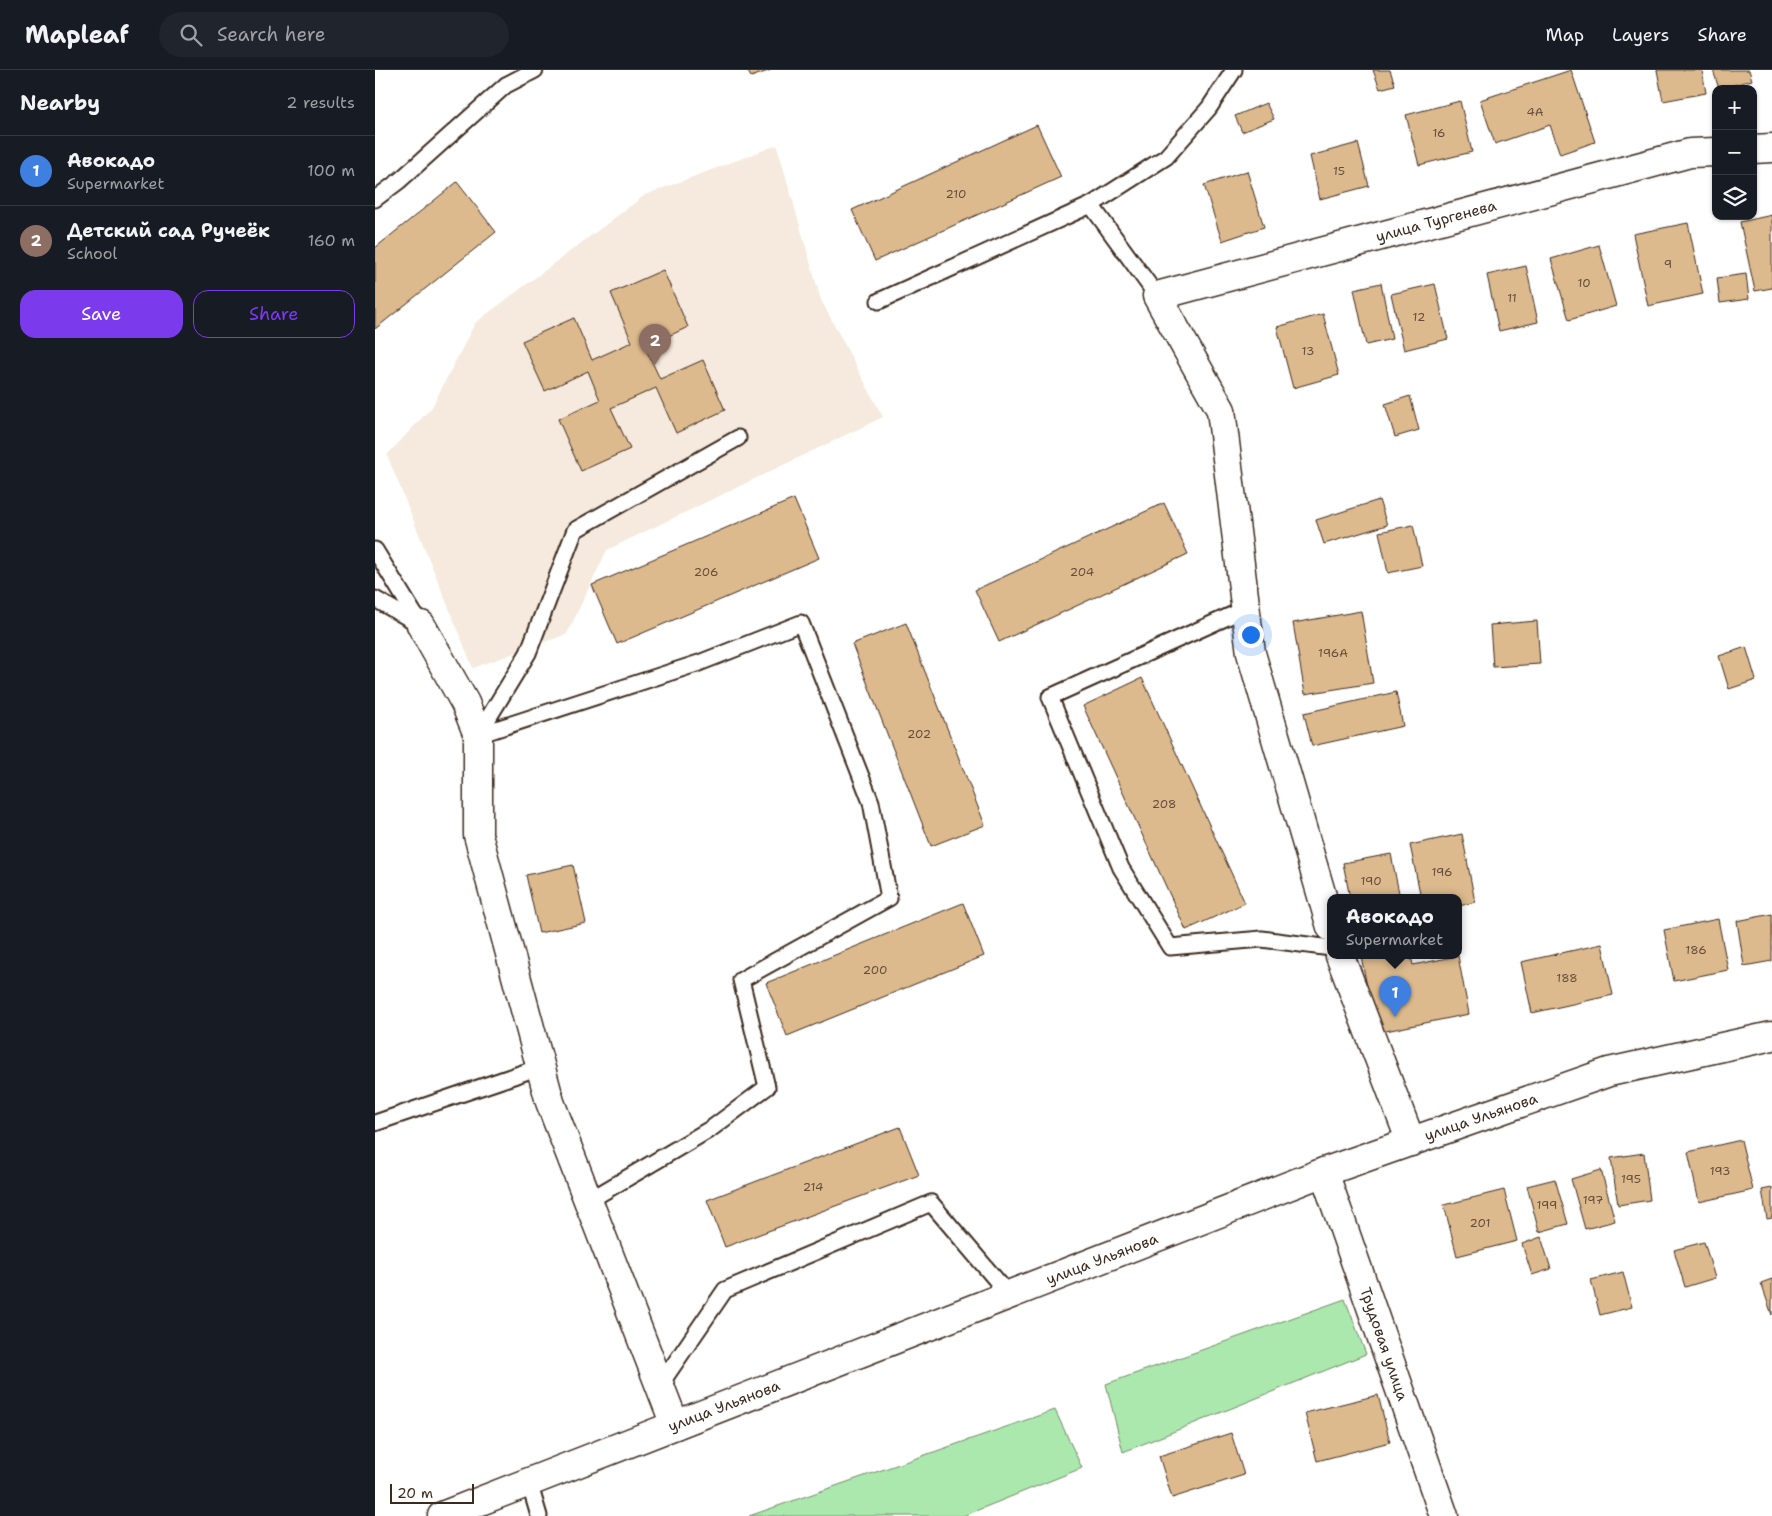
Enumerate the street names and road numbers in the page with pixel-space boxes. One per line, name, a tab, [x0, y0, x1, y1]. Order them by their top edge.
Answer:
street label: улица Тургенева	[1373, 195, 1499, 247]
street label: улица Ульянова	[1422, 1088, 1541, 1146]
street label: улица Ульянова	[1043, 1228, 1161, 1290]
street label: Трудовая улица	[1355, 1285, 1413, 1404]
street label: улица Ульянова	[665, 1375, 783, 1437]

